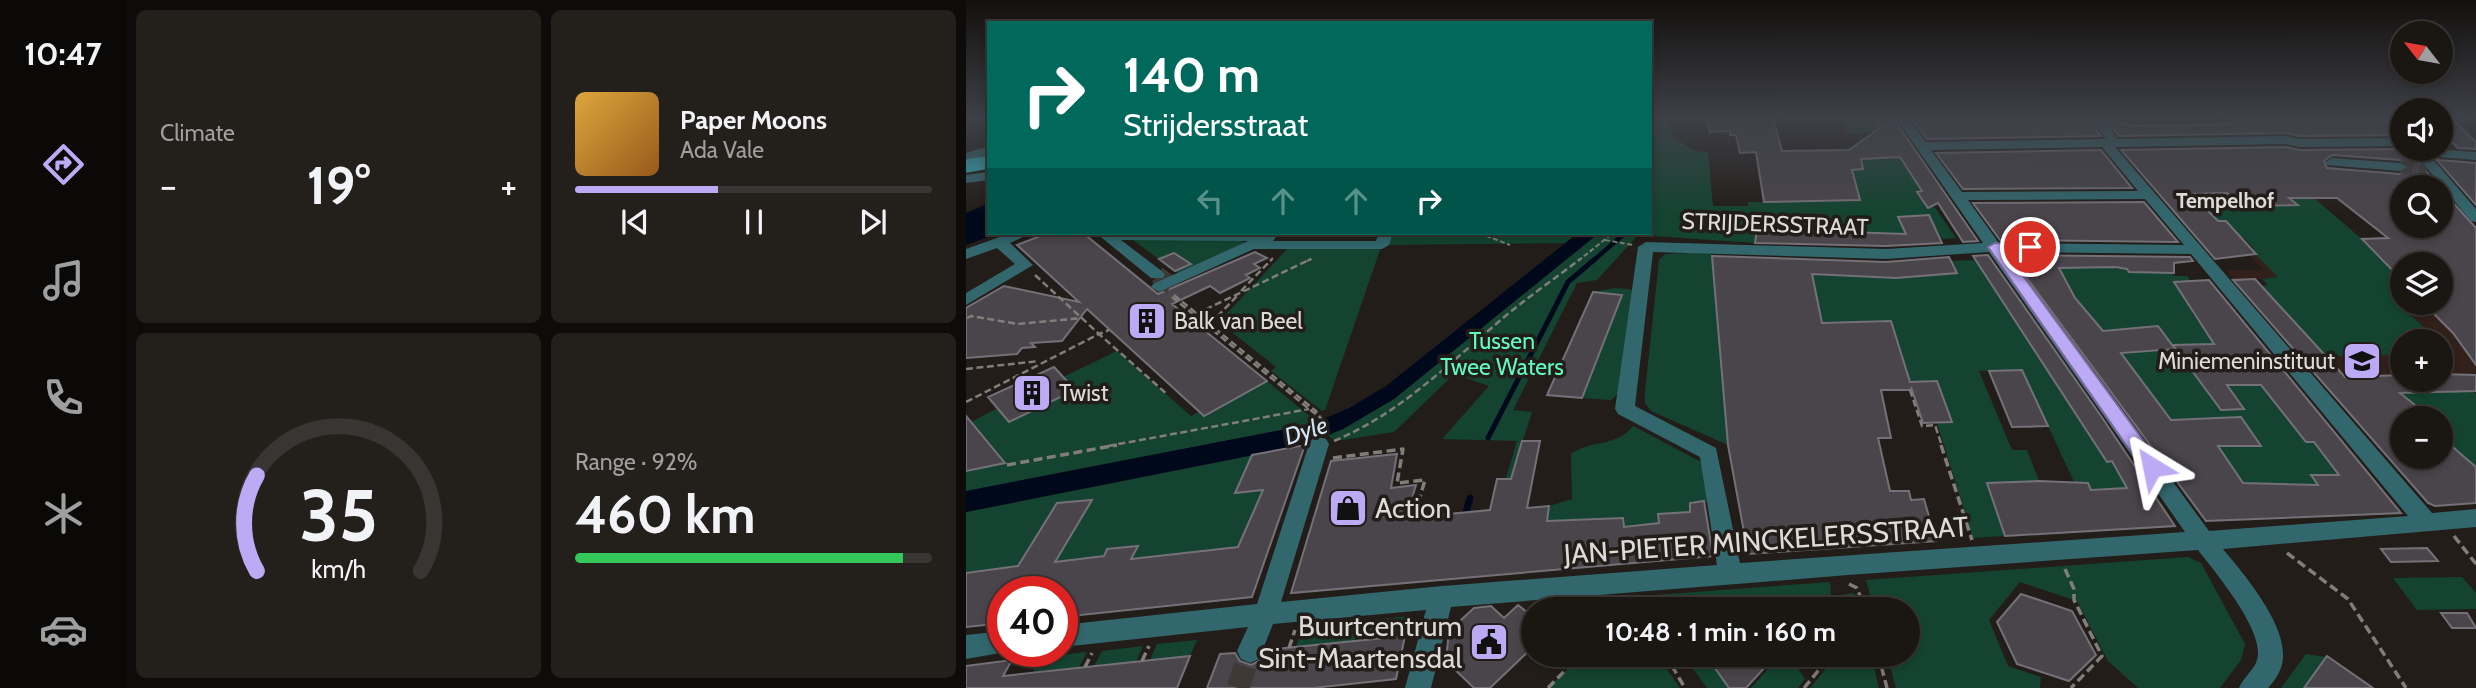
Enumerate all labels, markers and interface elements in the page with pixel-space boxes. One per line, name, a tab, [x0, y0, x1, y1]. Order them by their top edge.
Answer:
north arrow	[2390, 21, 2454, 84]
map controls	[2390, 21, 2453, 469]
text: 10:47	[24, 34, 102, 73]
text: 140 m	[1123, 45, 1260, 104]
icon: right	[1008, 49, 1099, 140]
button: sound	[2390, 98, 2453, 161]
text: Paper Moons	[680, 104, 827, 136]
text: Strijdersstraat	[1123, 105, 1308, 144]
text: Climate	[160, 119, 235, 147]
text: Ada Vale	[680, 136, 764, 164]
icon: directions	[39, 140, 88, 189]
text: 19°	[307, 154, 370, 217]
text: −	[160, 162, 177, 209]
text: +	[500, 162, 517, 209]
button: search	[2390, 175, 2453, 238]
icon: left	[1191, 182, 1229, 220]
icon: ahead	[1264, 182, 1302, 220]
icon: ahead	[1337, 182, 1375, 220]
icon: right	[1410, 182, 1448, 220]
district label: Tempelhof	[2176, 188, 2274, 213]
icon: previous	[616, 203, 654, 241]
icon: pause	[735, 203, 773, 241]
icon: next	[854, 203, 892, 241]
street label: STRIJDERSSTRAAT	[1681, 207, 1869, 241]
pin	[2000, 217, 2060, 277]
icon: arrive	[2011, 228, 2049, 266]
button: layers	[2390, 252, 2453, 315]
icon: music	[39, 256, 88, 305]
building icon: Balk van Beel	[1126, 300, 1168, 342]
place label: Balk van Beel	[1174, 307, 1303, 335]
park label: Tussen Twee Waters	[1440, 327, 1564, 381]
button: +	[2390, 329, 2453, 392]
school or university icon: Miniemeninstituut	[2341, 340, 2383, 382]
place label: Miniemeninstituut	[2158, 347, 2335, 375]
building icon: Twist	[1011, 372, 1053, 414]
icon: phone	[39, 373, 88, 422]
place label: Twist	[1059, 379, 1109, 407]
button: −	[2390, 406, 2453, 469]
water label: Dyle	[1281, 410, 1331, 451]
position arrow	[2115, 430, 2189, 504]
text: Range · 92%	[575, 448, 698, 476]
text: 35	[299, 472, 378, 560]
text: 460 km	[575, 483, 755, 546]
shop icon: Action	[1327, 487, 1369, 529]
icon: climate	[39, 489, 88, 538]
place label: Action	[1375, 491, 1451, 525]
street label: JAN-PIETER MINCKELERSSTRAAT	[1562, 509, 1969, 571]
text: km/h	[311, 554, 366, 584]
speed limit sign: 40	[987, 576, 1078, 667]
icon: car	[39, 605, 88, 654]
place label: Buurtcentrum Sint-Maartensdal	[1258, 609, 1462, 675]
text: 10:48 · 1 min · 160 m	[1605, 616, 1836, 648]
public building icon: Buurtcentrum Sint-Maartensdal	[1468, 621, 1510, 663]

